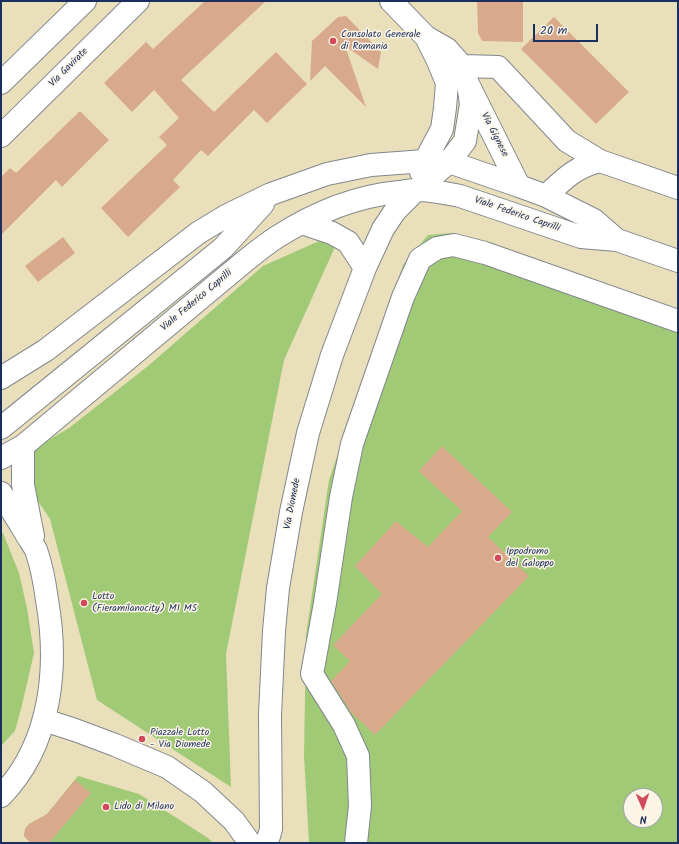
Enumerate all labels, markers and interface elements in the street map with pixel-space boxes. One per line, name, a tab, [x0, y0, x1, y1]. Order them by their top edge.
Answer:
scale bar	[535, 16, 600, 42]
text: 20 m	[540, 21, 567, 40]
place label: Consolato Generale di Romania	[341, 29, 421, 52]
marker: Consolato Generale di Romania	[328, 36, 338, 46]
street label: Via Gavirate	[47, 46, 91, 90]
street label: Via Gignese	[478, 111, 510, 159]
street label: Viale Federico Caprilli	[473, 195, 561, 235]
street label: Viale Federico Caprilli	[159, 268, 235, 334]
street label: Via Diomede	[282, 477, 304, 531]
place label: Ippodromo del Galoppo	[506, 546, 554, 570]
marker: Ippodromo del Galoppo	[493, 553, 503, 563]
place label: Lotto (Fieramilanocity) M1 M5	[92, 591, 197, 614]
marker: Lotto (Fieramilanocity) M1 M5	[79, 598, 89, 608]
place label: Piazzale Lotto - Via Diomede	[150, 727, 210, 750]
marker: Piazzale Lotto - Via Diomede	[137, 734, 147, 744]
north arrow	[623, 788, 663, 828]
place label: Lido di Milano	[114, 801, 174, 813]
marker: Lido di Milano	[101, 802, 111, 812]
text: N	[640, 810, 647, 828]

